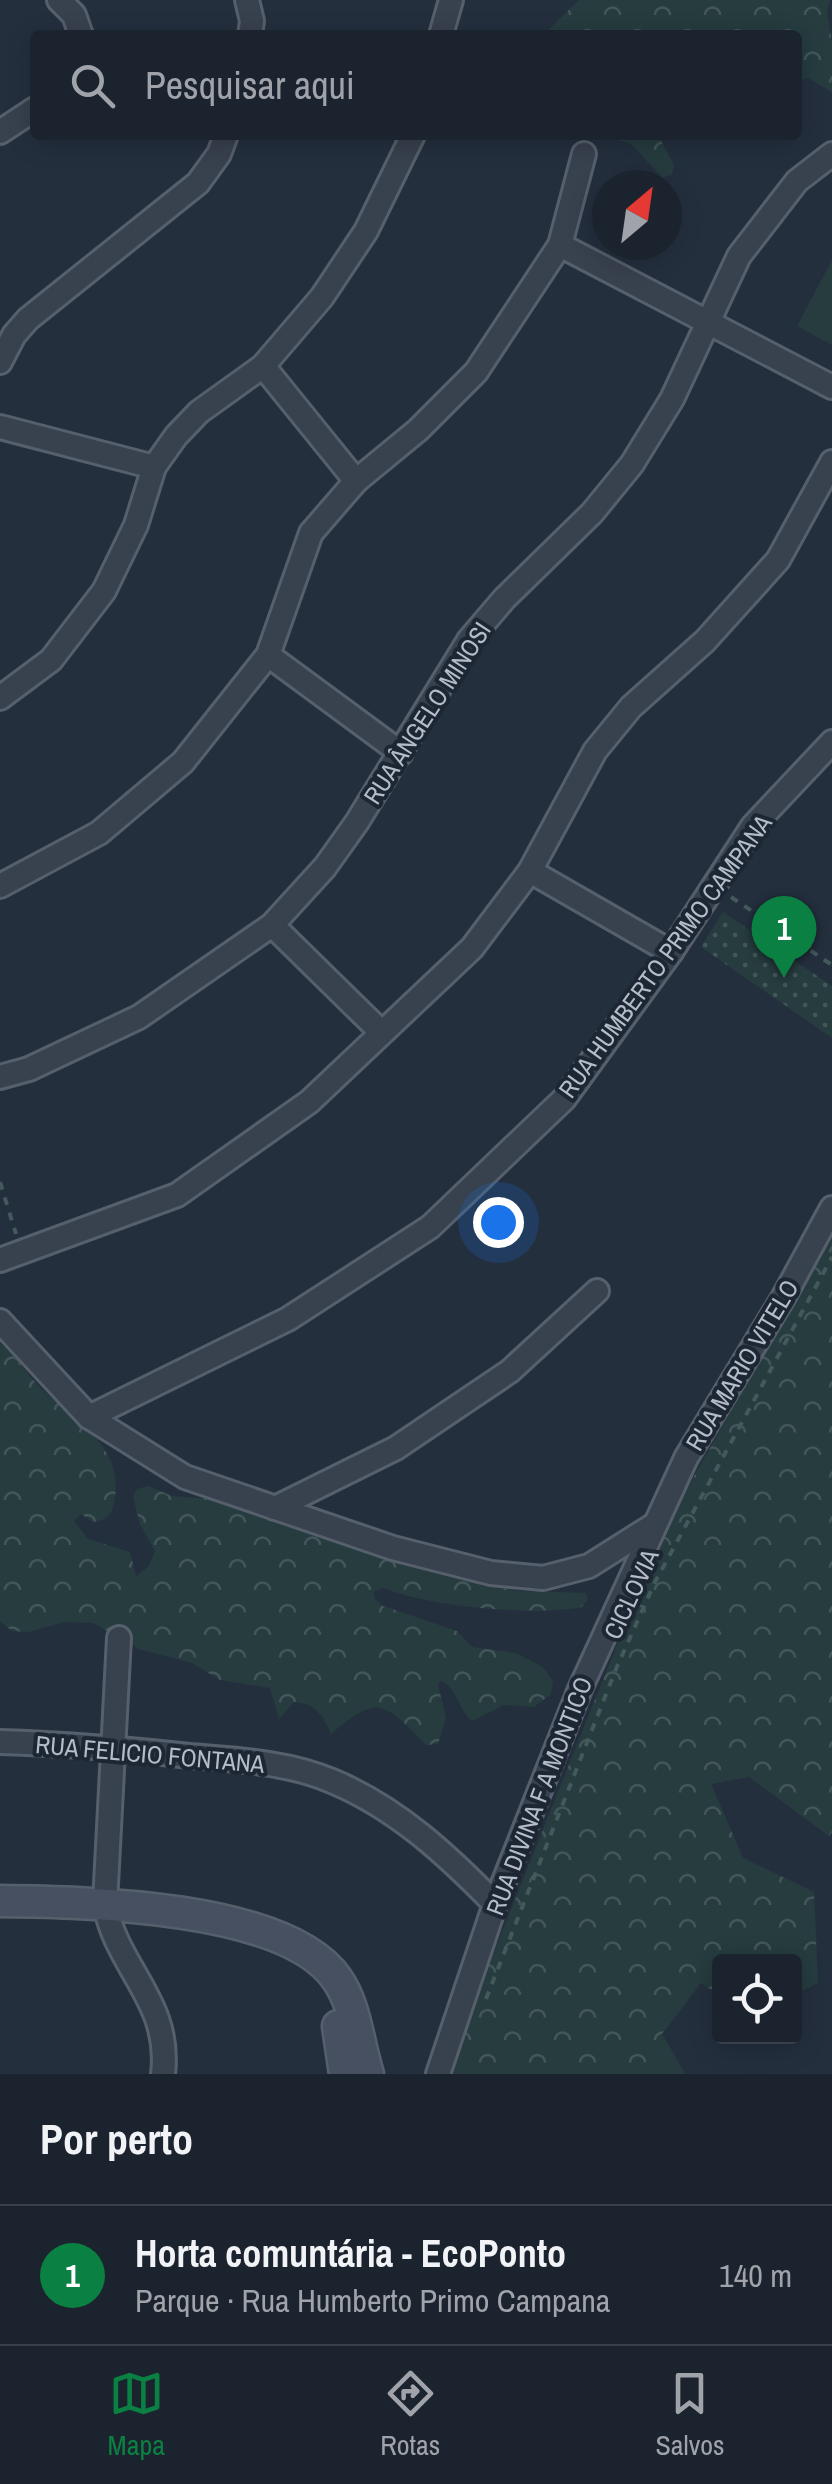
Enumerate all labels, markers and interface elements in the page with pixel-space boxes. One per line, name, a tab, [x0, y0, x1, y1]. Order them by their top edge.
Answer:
search box	[30, 30, 802, 140]
icon: search	[65, 58, 120, 113]
text: Pesquisar aqui	[145, 60, 355, 111]
north arrow	[592, 170, 682, 260]
street label: RUA ÂNGELO MINOSI	[355, 615, 499, 811]
street label: RUA HUMBERTO PRIMO CAMPANA	[550, 807, 780, 1105]
pin: 1	[752, 896, 816, 978]
your location	[473, 1197, 524, 1248]
street label: RUA MARIO VITELO	[678, 1273, 806, 1457]
street label: CICLOVIA	[595, 1543, 667, 1645]
street label: RUA DIVINA F A MONTICO	[478, 1672, 600, 1920]
street label: RUA FELICIO FONTANA	[34, 1727, 266, 1781]
map controls	[712, 1954, 802, 2044]
button: locate	[712, 1954, 802, 2044]
text: Por perto	[40, 2111, 193, 2167]
text: Horta comuntária - EcoPonto	[135, 2228, 566, 2279]
text: 1	[65, 2254, 80, 2297]
text: 140 m	[719, 2254, 792, 2297]
text: Parque · Rua Humberto Primo Campana	[135, 2279, 610, 2322]
tab: Mapa	[108, 2366, 165, 2464]
tab: Rotas	[380, 2366, 440, 2464]
tab: Salvos	[655, 2366, 724, 2464]

